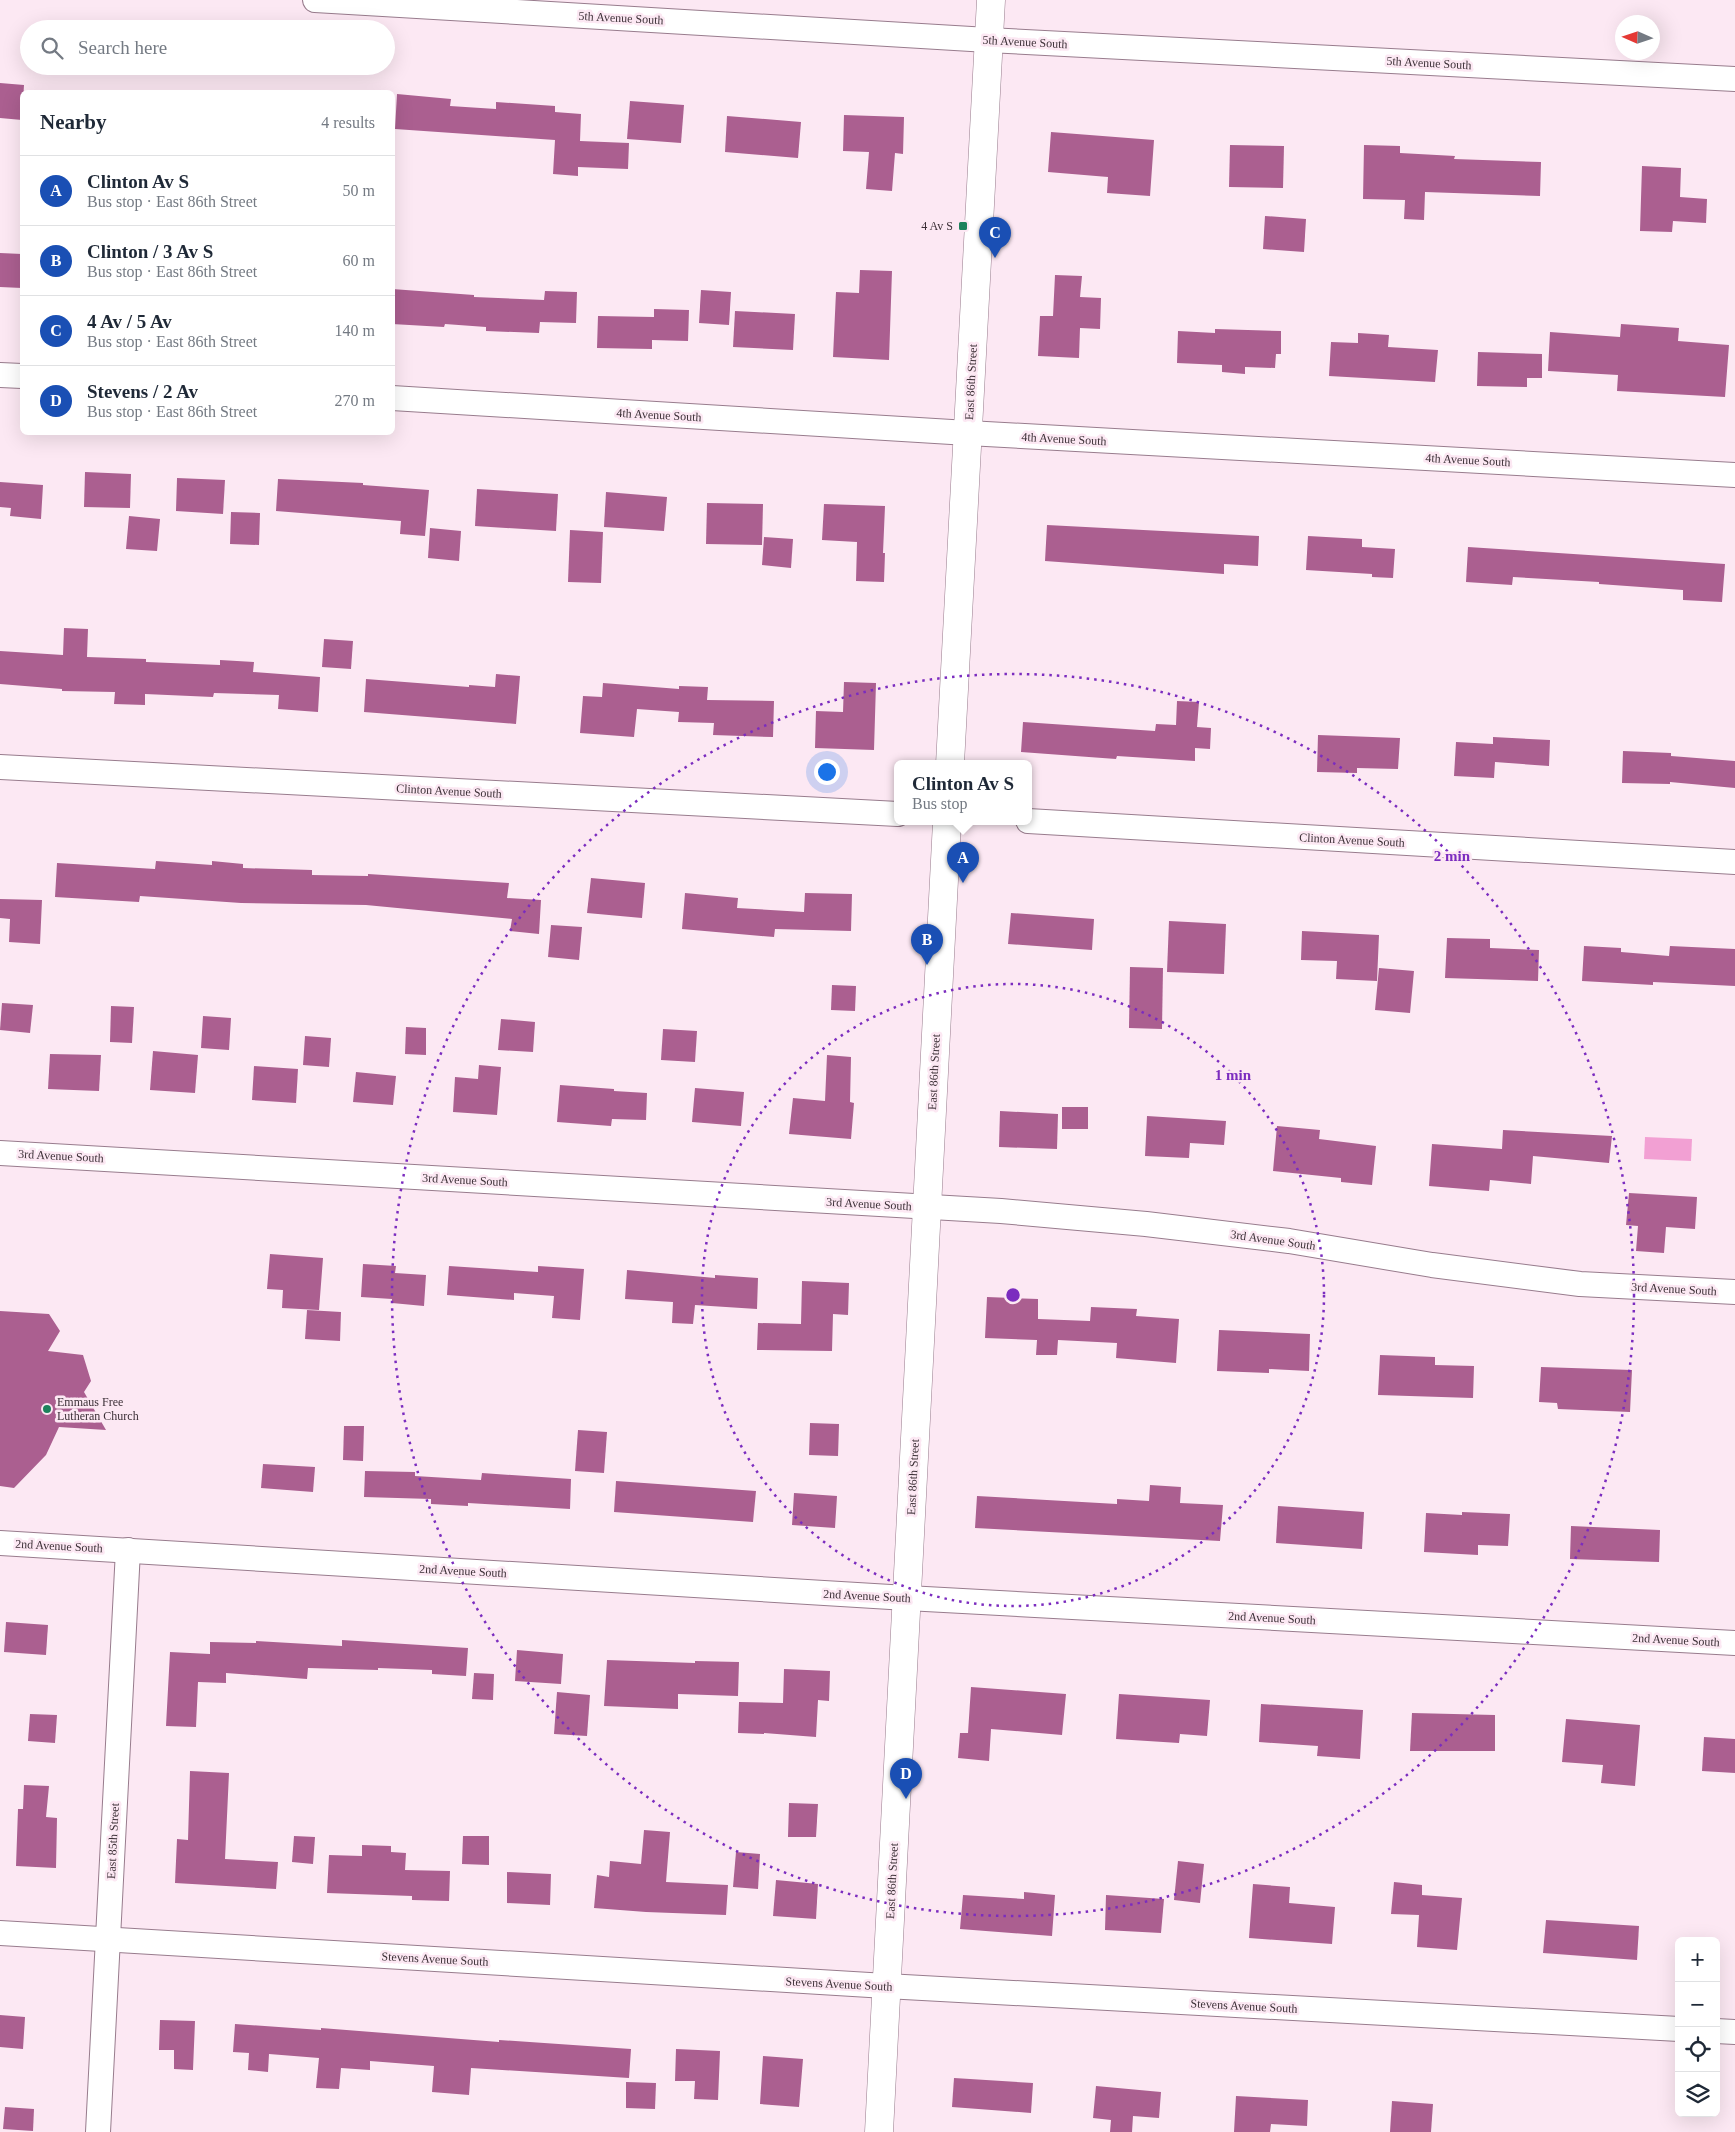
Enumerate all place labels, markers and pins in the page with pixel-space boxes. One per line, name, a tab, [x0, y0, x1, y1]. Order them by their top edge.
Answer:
pin: C	[979, 217, 1011, 258]
place label: 4 Av S	[921, 219, 953, 233]
marker: 4 Av S	[957, 220, 969, 232]
pin: A	[947, 842, 979, 883]
pin: B	[911, 924, 943, 965]
centre of rings	[1004, 1286, 1022, 1304]
place label: Emmaus Free Lutheran Church	[57, 1395, 139, 1423]
marker: Emmaus Free Lutheran Church	[41, 1403, 53, 1415]
pin: D	[890, 1758, 922, 1799]

